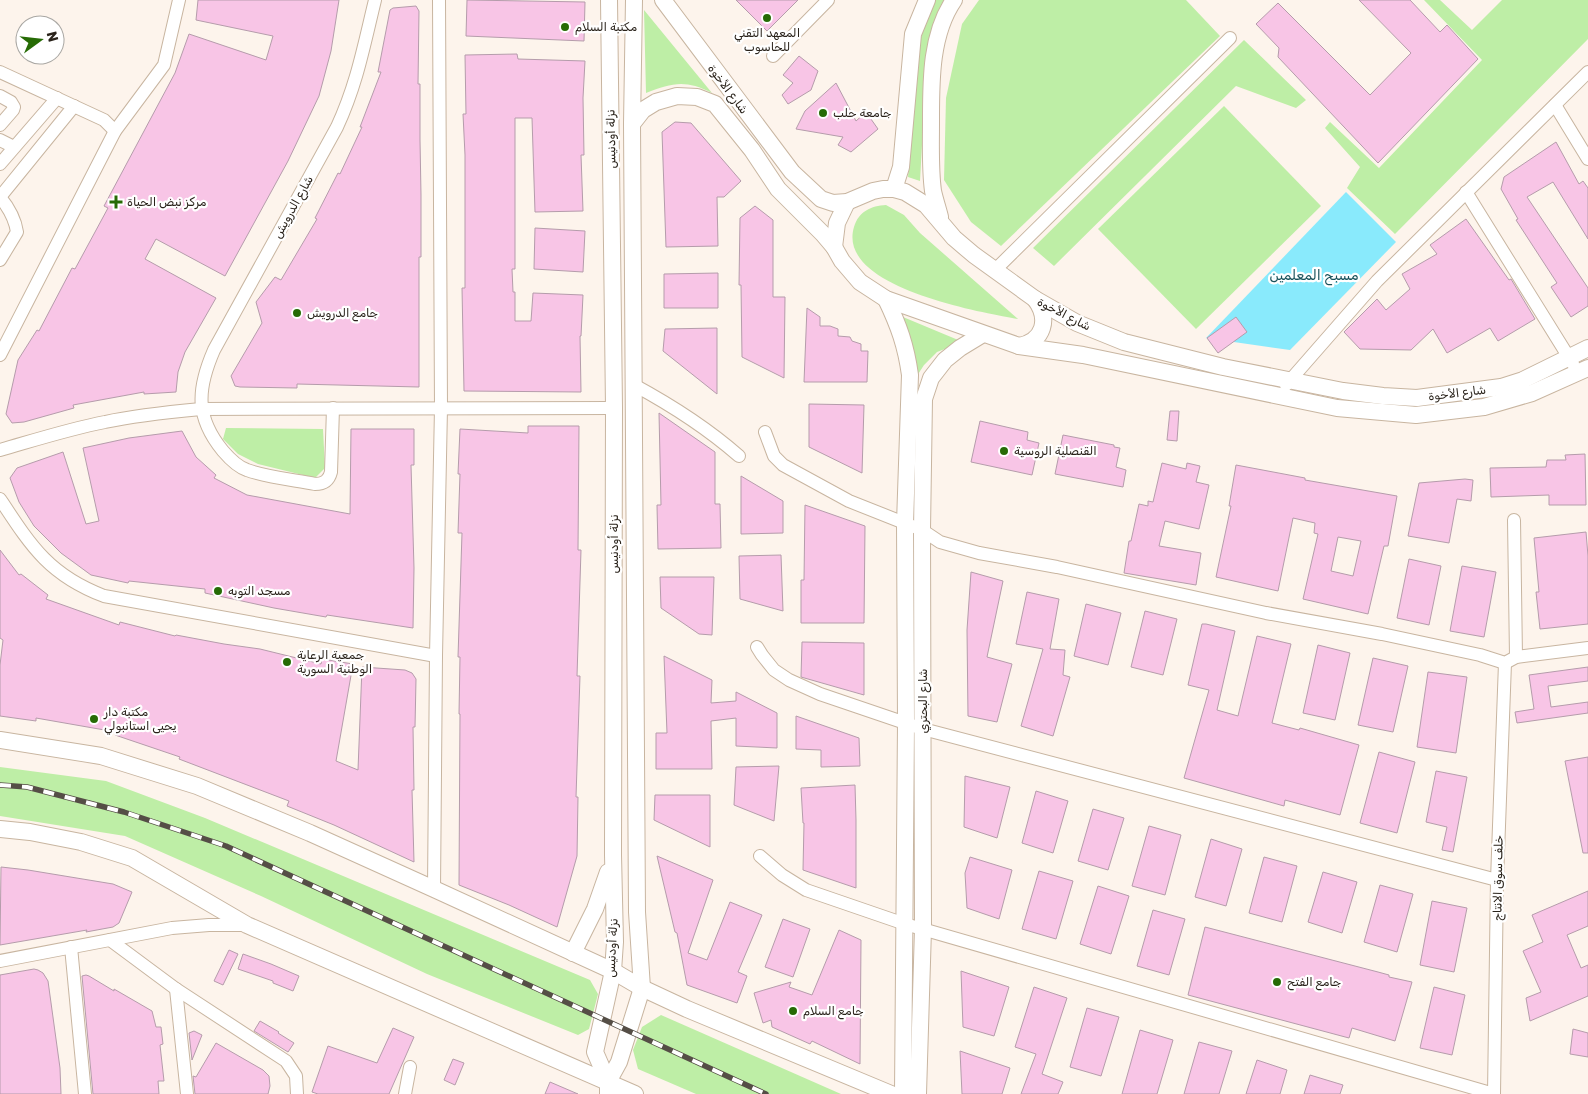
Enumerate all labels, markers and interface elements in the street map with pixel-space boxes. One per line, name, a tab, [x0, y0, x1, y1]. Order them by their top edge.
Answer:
marker: المعهد التقني للحاسوب	[761, 12, 773, 24]
north arrow	[15, 15, 65, 65]
place label: مكتبة السلام	[575, 20, 637, 36]
marker: مكتبة السلام	[559, 21, 571, 33]
place label: المعهد التقني للحاسوب	[734, 26, 800, 55]
text: N	[43, 30, 62, 44]
street label: شارع الأخوة	[703, 62, 751, 118]
place label: جامعة حلب	[833, 106, 891, 120]
marker: جامعة حلب	[817, 107, 829, 119]
street label: نزلة أودنيس	[603, 109, 620, 169]
street label: شارع الدرويش	[270, 173, 318, 242]
marker: مركز نبض الحياة	[109, 195, 123, 209]
place label: مركز نبض الحياة	[127, 195, 207, 210]
water label: مسبح المعلمين	[1269, 267, 1359, 286]
street label: شارع الأخوة	[1034, 295, 1093, 335]
place label: جامع الدرويش	[307, 306, 378, 322]
marker: جامع الدرويش	[291, 307, 303, 319]
street label: شارع الأخوة	[1427, 383, 1487, 405]
place label: القنصلية الروسية	[1014, 444, 1097, 459]
marker: القنصلية الروسية	[998, 445, 1010, 457]
street label: نزلة أودنيس	[607, 514, 622, 574]
place label: مسجد التوبه	[228, 584, 291, 599]
marker: مسجد التوبه	[212, 585, 224, 597]
place label: جمعية الرعاية الوطنية السورية	[297, 648, 372, 677]
marker: جمعية الرعاية الوطنية السورية	[281, 656, 293, 668]
street label: شارع البحتري	[916, 668, 932, 733]
place label: مكتبة دار يحيى استانبولي	[103, 705, 176, 735]
marker: مكتبة دار يحيى استانبولي	[88, 713, 100, 725]
street label: خلف سوق الانتاج	[1490, 835, 1508, 921]
street label: نزلة أودنيس	[603, 918, 622, 978]
place label: جامع الفتح	[1287, 975, 1341, 991]
marker: جامع الفتح	[1271, 976, 1283, 988]
place label: جامع السلام	[803, 1004, 864, 1020]
marker: جامع السلام	[787, 1005, 799, 1017]

